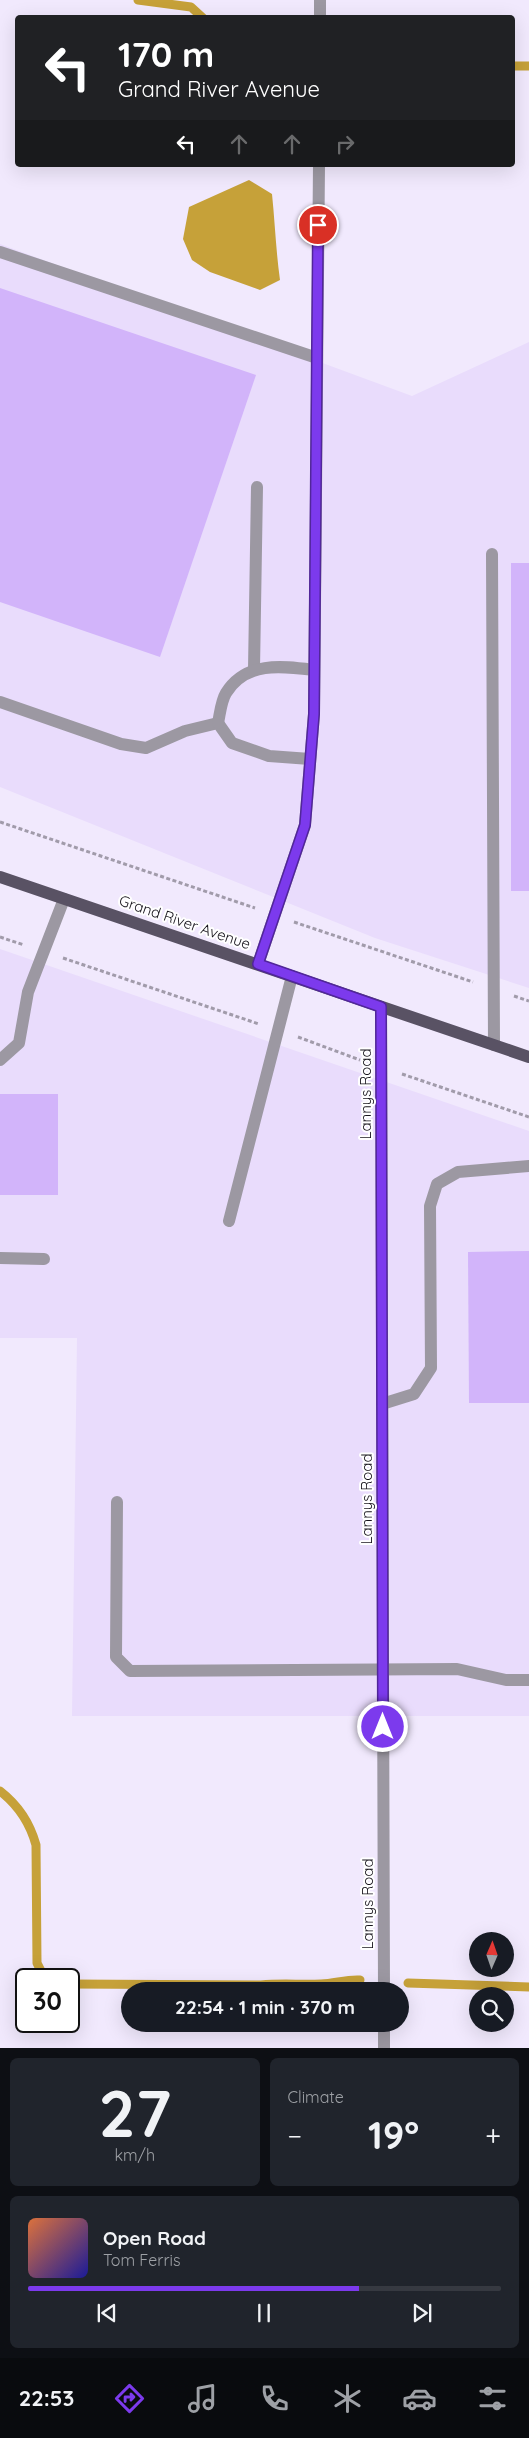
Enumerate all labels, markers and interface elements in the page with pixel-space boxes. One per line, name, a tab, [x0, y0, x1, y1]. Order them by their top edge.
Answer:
text: 170 m	[118, 32, 214, 76]
icon: left	[35, 35, 100, 100]
text: Grand River Avenue	[118, 75, 320, 103]
icon: left	[172, 130, 200, 158]
icon: ahead	[225, 130, 253, 158]
icon: ahead	[278, 130, 306, 158]
icon: right	[331, 130, 359, 158]
pin	[297, 204, 339, 246]
icon: arrive	[304, 211, 332, 239]
street label: Grand River Avenue	[117, 891, 253, 953]
street label: Lannys Road	[356, 1048, 375, 1140]
street label: Lannys Road	[357, 1453, 376, 1545]
position arrow	[356, 1700, 408, 1752]
street label: Lannys Road	[358, 1858, 377, 1950]
north arrow	[469, 1932, 514, 1978]
map controls	[469, 1932, 514, 2032]
speed limit sign: 30	[15, 1968, 80, 2033]
button: search	[469, 1987, 514, 2032]
text: 22:54 · 1 min · 370 m	[175, 1995, 355, 2019]
text: 27	[98, 2072, 171, 2153]
text: Climate	[288, 2087, 344, 2107]
text: 19°	[368, 2111, 419, 2159]
text: −	[288, 2118, 302, 2153]
text: +	[485, 2118, 501, 2153]
text: km/h	[114, 2145, 155, 2165]
text: Open Road	[103, 2226, 206, 2250]
text: Tom Ferris	[103, 2250, 180, 2270]
icon: previous	[93, 2299, 121, 2327]
icon: pause	[250, 2299, 278, 2327]
icon: next	[408, 2299, 436, 2327]
icon: directions	[112, 2381, 147, 2416]
icon: music	[185, 2381, 220, 2416]
icon: phone	[257, 2381, 292, 2416]
icon: climate	[330, 2381, 365, 2416]
icon: car	[402, 2381, 437, 2416]
icon: filters	[475, 2381, 510, 2416]
text: 22:53	[19, 2384, 74, 2412]

